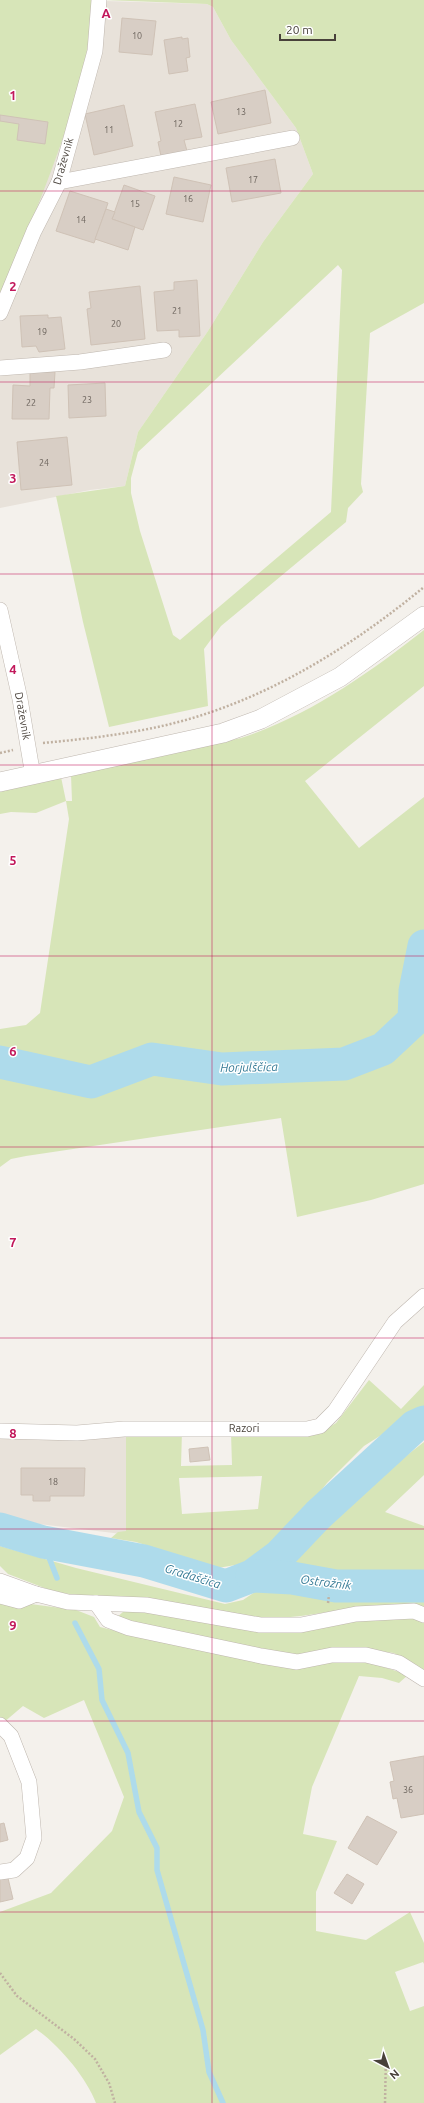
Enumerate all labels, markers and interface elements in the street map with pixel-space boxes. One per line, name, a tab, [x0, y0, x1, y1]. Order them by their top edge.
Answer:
text: A	[101, 6, 111, 20]
scale bar	[280, 16, 335, 42]
text: 20 m	[286, 23, 313, 36]
house number: 10	[132, 31, 142, 41]
text: 1	[9, 88, 17, 102]
house number: 13	[236, 107, 246, 117]
house number: 12	[173, 119, 183, 129]
house number: 11	[104, 125, 114, 135]
street label: Draževnik	[51, 136, 76, 186]
house number: 17	[248, 175, 258, 185]
house number: 16	[183, 194, 193, 204]
house number: 15	[130, 199, 140, 209]
house number: 14	[76, 215, 86, 225]
text: 2	[9, 279, 17, 293]
house number: 21	[172, 306, 182, 316]
house number: 20	[111, 319, 121, 329]
house number: 19	[37, 327, 47, 337]
house number: 23	[82, 395, 92, 405]
house number: 22	[26, 398, 36, 408]
house number: 24	[39, 458, 49, 468]
text: 3	[9, 471, 17, 485]
text: 4	[9, 662, 17, 676]
street label: Draževnik	[13, 691, 33, 741]
text: 5	[9, 853, 17, 867]
text: 6	[9, 1044, 17, 1058]
water label: Horjulščica	[220, 1060, 278, 1074]
text: 7	[9, 1235, 17, 1249]
street label: Razori	[229, 1422, 259, 1434]
text: 8	[9, 1426, 17, 1440]
house number: 18	[48, 1477, 58, 1487]
water label: Gradaščica	[164, 1561, 223, 1591]
water label: Ostrožnik	[300, 1572, 353, 1592]
text: 9	[9, 1618, 17, 1632]
house number: 36	[403, 1785, 413, 1795]
north arrow	[368, 2047, 408, 2087]
text: N	[388, 2067, 402, 2082]

